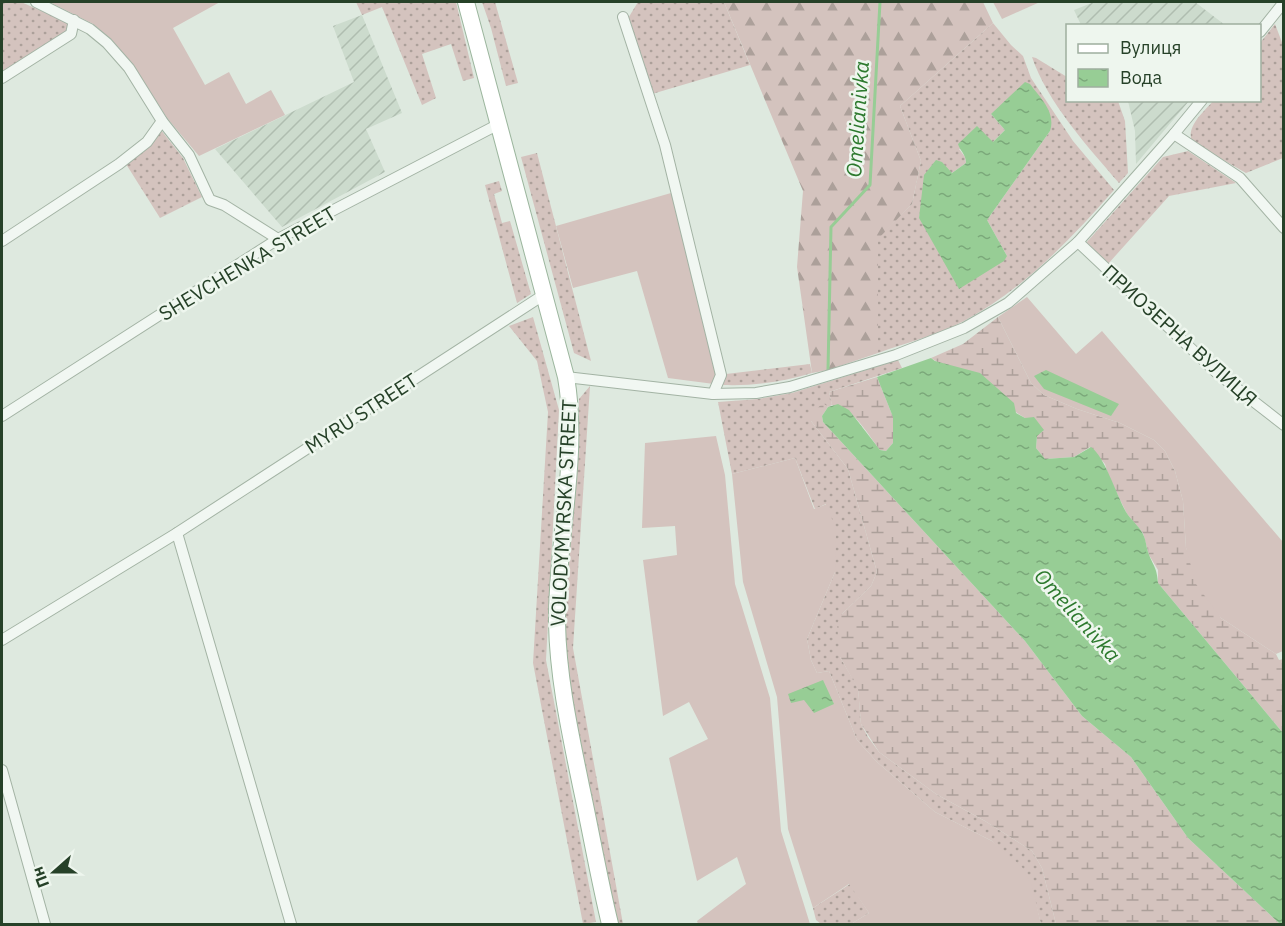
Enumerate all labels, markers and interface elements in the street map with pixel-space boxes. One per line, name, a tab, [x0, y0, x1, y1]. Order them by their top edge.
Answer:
legend	[1066, 24, 1261, 102]
text: Вулиця	[1120, 36, 1181, 59]
water label: Omelianivka	[839, 60, 875, 178]
text: Вода	[1120, 66, 1163, 89]
street label: SHEVCHENKA STREET	[153, 199, 341, 327]
street label: ПРИОЗЕРНА ВУЛИЦЯ	[1097, 258, 1263, 412]
street label: MYRU STREET	[299, 366, 423, 460]
street label: VOLODYMYRSKA STREET	[544, 399, 582, 627]
water label: Omelianivka	[1029, 562, 1127, 668]
north arrow	[24, 842, 84, 902]
text: Пн	[27, 864, 53, 891]

